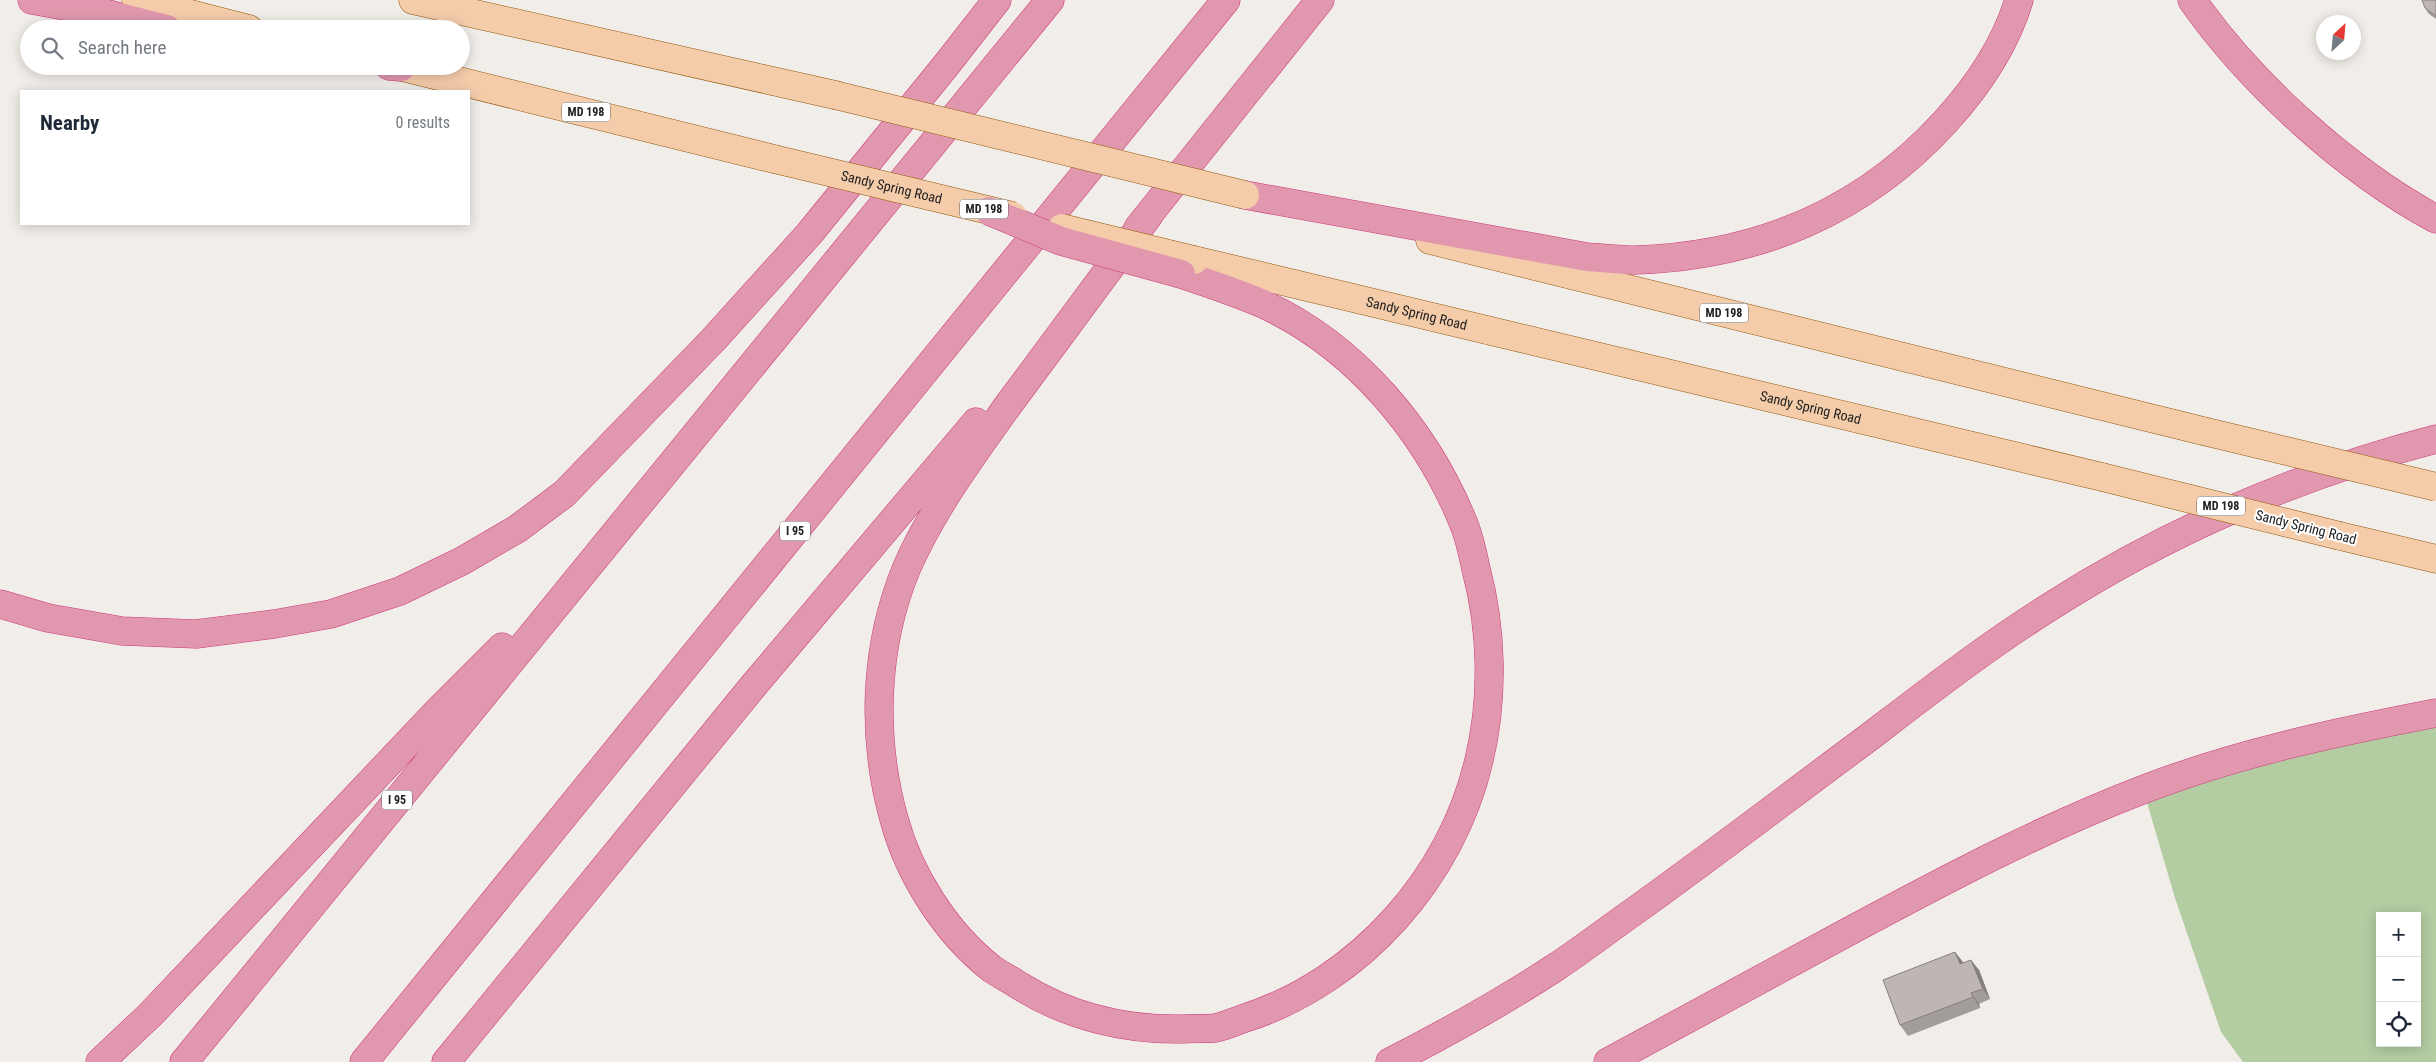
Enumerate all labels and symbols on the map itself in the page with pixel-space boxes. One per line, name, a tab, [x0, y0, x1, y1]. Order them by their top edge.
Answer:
north arrow	[2316, 15, 2361, 60]
road number: MD 198	[562, 102, 610, 121]
street label: Sandy Spring Road	[840, 167, 944, 207]
road number: MD 198	[960, 200, 1008, 218]
street label: Sandy Spring Road	[1365, 293, 1469, 333]
road number: MD 198	[1700, 304, 1748, 322]
street label: Sandy Spring Road	[1758, 388, 1863, 427]
road number: MD 198	[2197, 496, 2245, 516]
street label: Sandy Spring Road	[2254, 507, 2358, 547]
road number: I 95	[780, 522, 810, 540]
road number: I 95	[382, 790, 412, 810]

